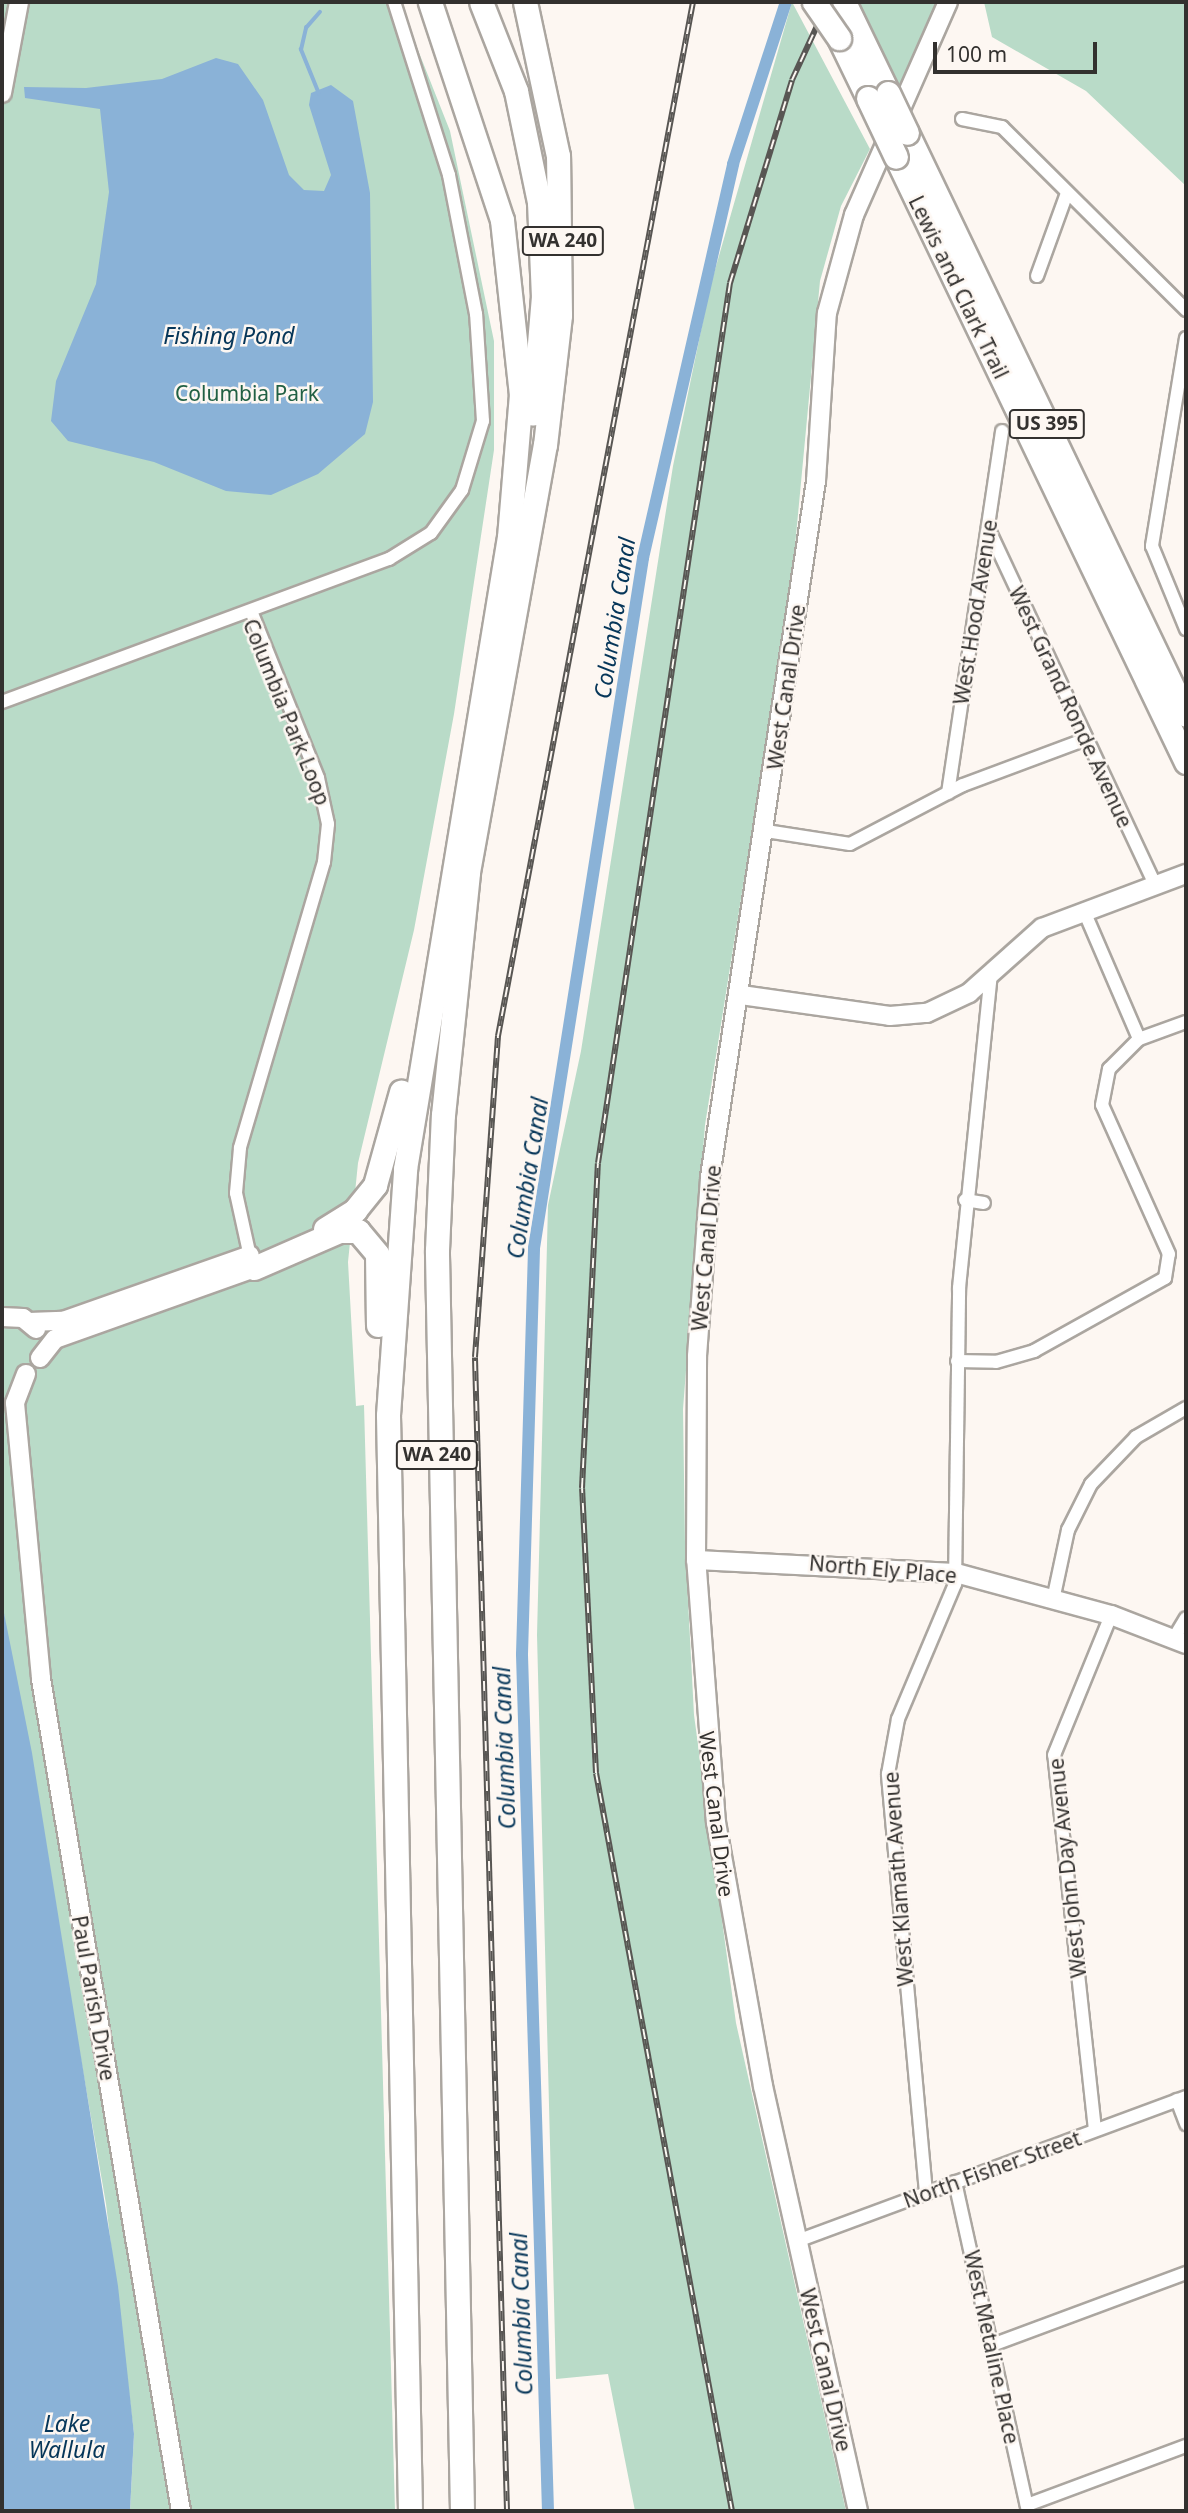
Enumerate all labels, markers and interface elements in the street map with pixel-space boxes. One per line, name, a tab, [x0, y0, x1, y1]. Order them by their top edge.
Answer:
scale bar	[936, 28, 1100, 72]
text: 100 m	[946, 40, 1007, 68]
street label: Lewis and Clark Trail	[904, 191, 1014, 383]
road number: WA 240	[521, 226, 605, 256]
water label: Fishing Pond	[163, 321, 295, 349]
park label: Columbia Park	[175, 380, 319, 406]
road number: US 395	[1009, 408, 1086, 440]
street label: West Hood Avenue	[948, 518, 1002, 706]
water label: Columbia Canal	[588, 535, 640, 701]
street label: West Grand Ronde Avenue	[1004, 582, 1138, 832]
street label: West Canal Drive	[762, 603, 810, 771]
street label: Columbia Park Loop	[238, 615, 336, 809]
water label: Columbia Canal	[501, 1095, 553, 1261]
street label: West Canal Drive	[686, 1164, 726, 1332]
road number: WA 240	[395, 1440, 479, 1470]
street label: North Ely Place	[808, 1550, 958, 1588]
water label: Columbia Canal	[487, 1666, 521, 1830]
street label: West Canal Drive	[694, 1730, 740, 1898]
street label: West John Day Avenue	[1043, 1757, 1091, 1979]
street label: West Klamath Avenue	[878, 1771, 918, 1987]
street label: Paul Parish Drive	[67, 1913, 121, 2083]
street label: North Fisher Street	[900, 2125, 1084, 2213]
water label: Columbia Canal	[504, 2232, 538, 2396]
street label: West Metaline Place	[959, 2248, 1025, 2446]
street label: West Canal Drive	[795, 2286, 857, 2454]
water label: Lake Wallula	[29, 2409, 105, 2463]

